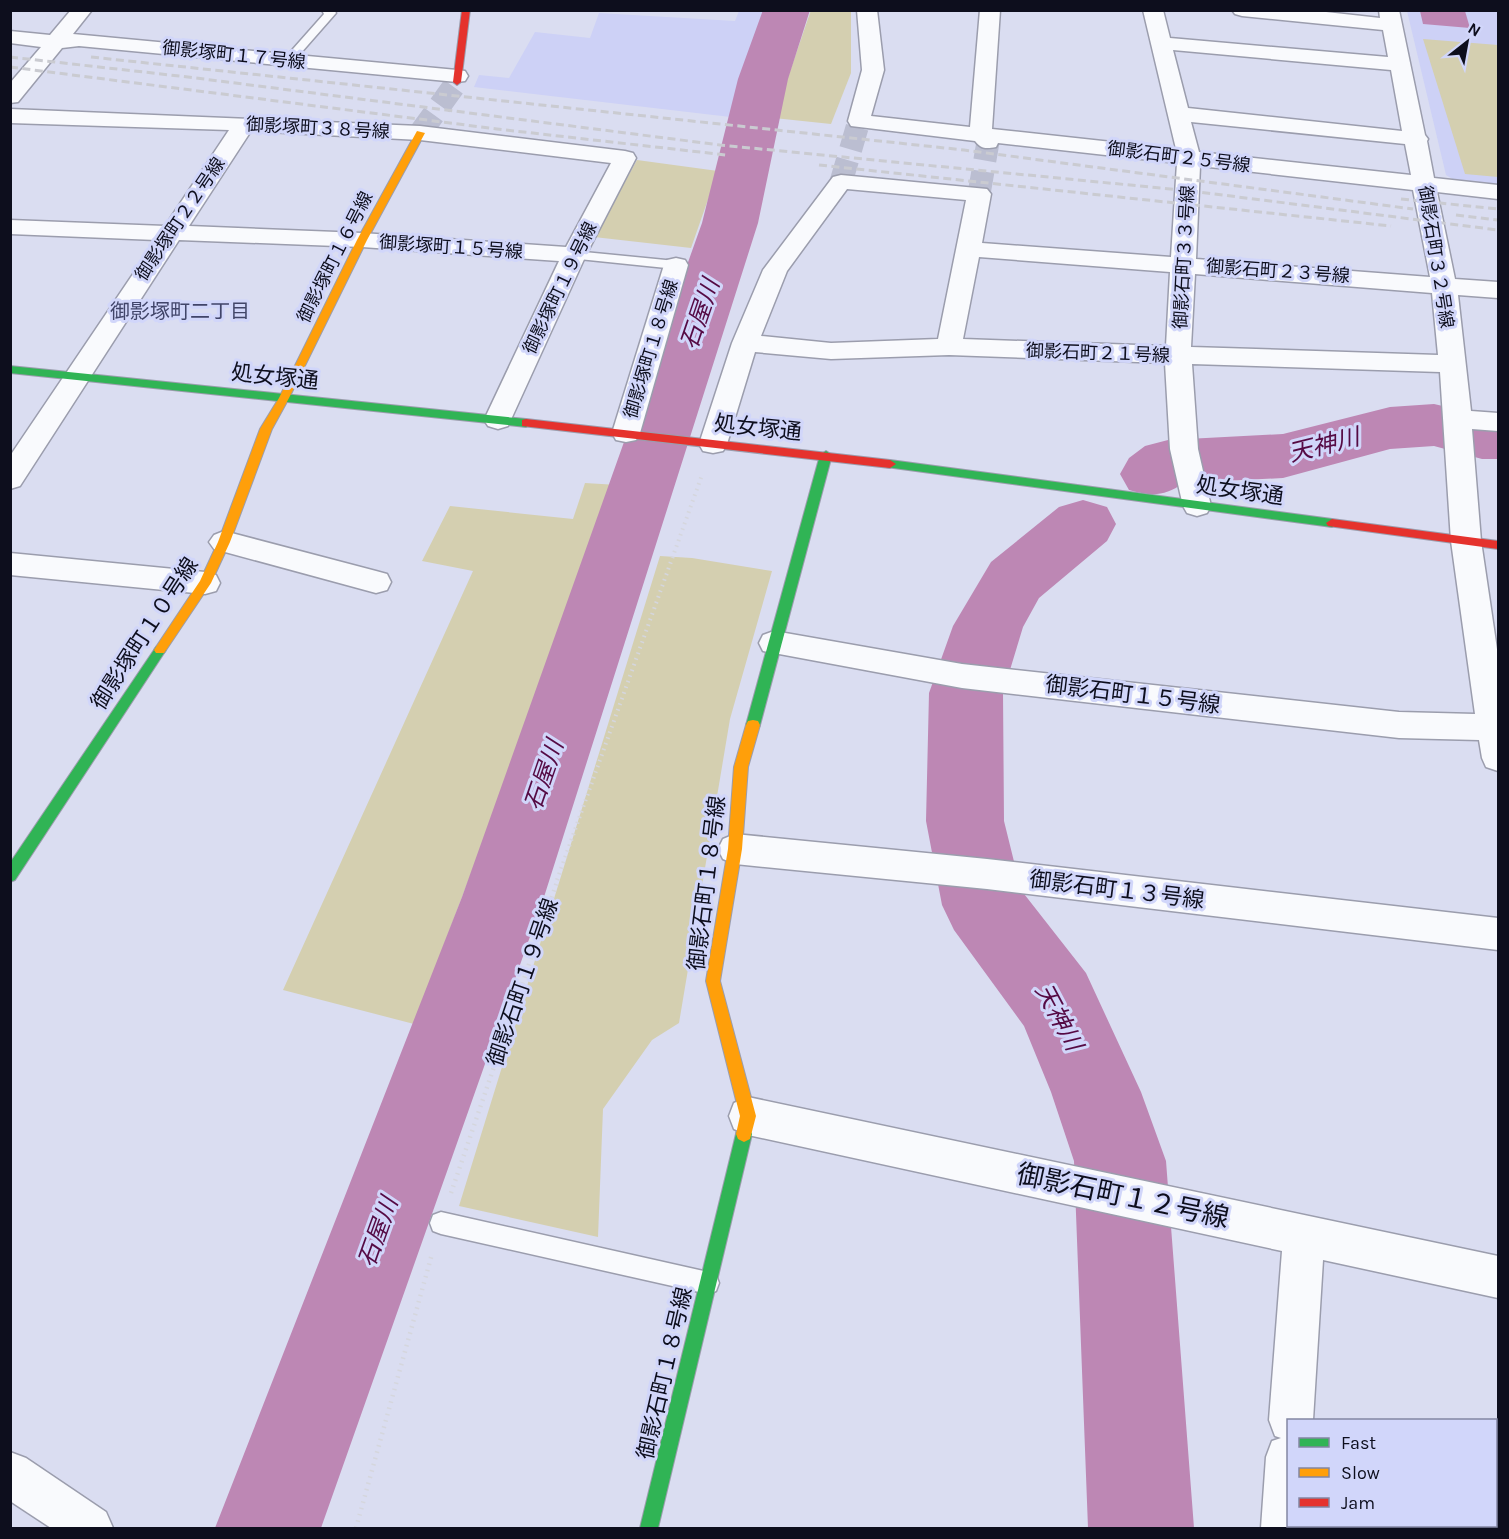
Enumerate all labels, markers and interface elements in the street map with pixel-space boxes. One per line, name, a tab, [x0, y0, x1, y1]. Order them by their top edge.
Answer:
north arrow	[1437, 12, 1497, 72]
text: N	[1465, 18, 1484, 41]
street label: 御影塚町１７号線	[161, 37, 307, 73]
street label: 御影塚町３８号線	[246, 113, 390, 143]
street label: 御影石町２５号線	[1106, 137, 1252, 177]
street label: 御影塚町２２号線	[131, 153, 229, 285]
street label: 御影石町３２号線	[1414, 184, 1458, 330]
street label: 御影石町３３号線	[1169, 185, 1199, 329]
street label: 御影塚町１６号線	[293, 188, 377, 326]
street label: 御影塚町１９号線	[519, 218, 601, 358]
street label: 御影塚町１５号線	[378, 231, 524, 263]
street label: 御影石町２３号線	[1205, 255, 1351, 287]
water label: 石屋川	[675, 273, 726, 353]
street label: 御影塚町１８号線	[619, 277, 683, 421]
district label: 御影塚町二丁目	[110, 300, 250, 323]
street label: 御影石町２１号線	[1026, 339, 1170, 367]
street label: 処女塚通	[230, 359, 320, 395]
street label: 処女塚通	[713, 410, 803, 446]
water label: 天神川	[1286, 422, 1365, 467]
street label: 処女塚通	[1194, 472, 1285, 510]
street label: 御影塚町１０号線	[86, 553, 204, 714]
street label: 御影石町１５号線	[1044, 671, 1222, 719]
water label: 石屋川	[519, 734, 570, 814]
street label: 御影石町１８号線	[683, 794, 731, 972]
street label: 御影石町１３号線	[1028, 866, 1206, 914]
street label: 御影石町１９号線	[482, 895, 564, 1070]
water label: 天神川	[1030, 979, 1090, 1058]
street label: 御影石町１２号線	[1014, 1158, 1232, 1234]
water label: 石屋川	[353, 1191, 404, 1271]
street label: 御影石町１８号線	[633, 1285, 697, 1462]
legend	[1287, 1419, 1497, 1527]
text: Fast	[1341, 1432, 1376, 1454]
text: Slow	[1341, 1462, 1380, 1484]
text: Jam	[1341, 1492, 1375, 1514]

